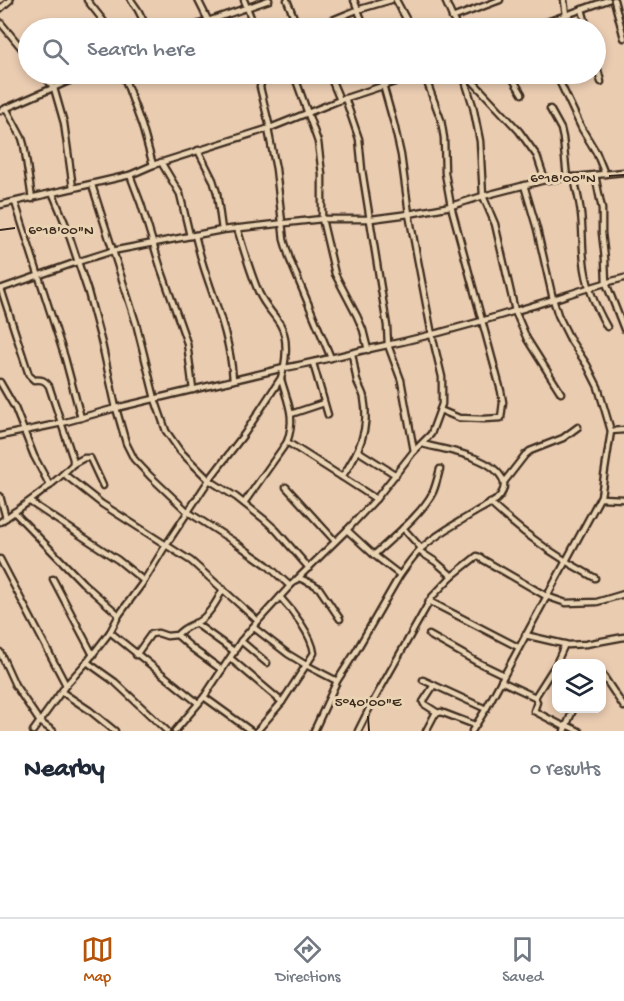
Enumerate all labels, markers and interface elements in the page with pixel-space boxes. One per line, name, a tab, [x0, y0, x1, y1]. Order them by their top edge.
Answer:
search box	[18, 18, 606, 84]
icon: search	[39, 35, 72, 68]
text: Search here	[87, 38, 195, 64]
text: 6°18'00"N	[530, 170, 596, 188]
text: 6°18'00"N	[28, 222, 94, 240]
map controls	[552, 659, 606, 713]
button: layers	[552, 659, 606, 713]
text: 5°40'00"E	[335, 694, 402, 712]
text: Nearby	[24, 755, 105, 786]
text: 0 results	[530, 759, 600, 782]
tab: Map	[81, 933, 114, 988]
tab: Directions	[275, 933, 341, 988]
tab: Saved	[502, 933, 543, 988]

